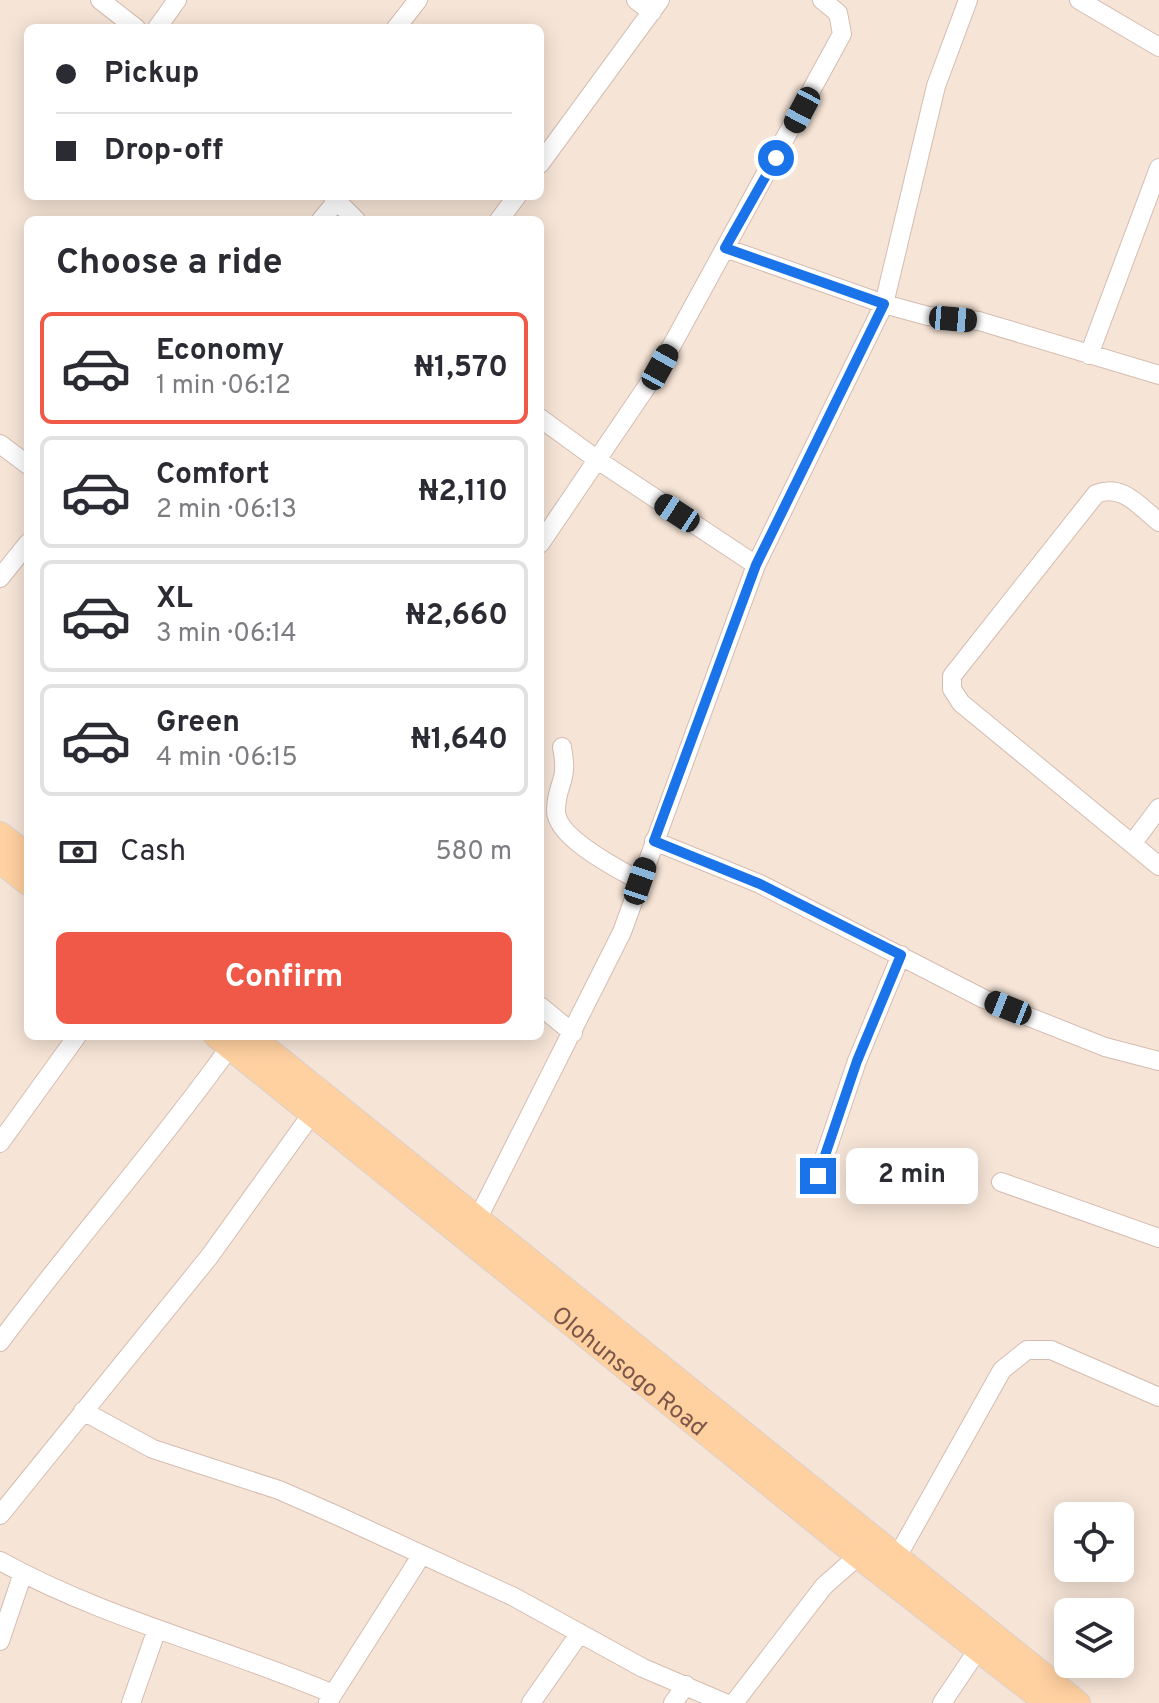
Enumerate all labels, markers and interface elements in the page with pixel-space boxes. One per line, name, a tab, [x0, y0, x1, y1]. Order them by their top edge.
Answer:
text: Pickup	[104, 56, 199, 93]
car	[780, 83, 824, 137]
text: Drop-off	[104, 133, 223, 170]
route start	[758, 140, 794, 176]
text: Choose a ride	[56, 241, 282, 287]
car	[928, 305, 978, 333]
icon: car	[60, 332, 132, 404]
text: Economy	[156, 333, 284, 370]
car	[638, 340, 682, 394]
text: ₦1,570	[414, 350, 508, 387]
text: 1 min · 06:12	[156, 370, 291, 403]
icon: car	[60, 456, 132, 528]
text: Comfort	[156, 457, 269, 494]
text: ₦2,110	[418, 474, 508, 511]
car	[650, 490, 704, 536]
text: 2 min · 06:13	[156, 494, 297, 527]
icon: car	[60, 580, 132, 652]
text: XL	[156, 581, 193, 618]
text: ₦2,660	[406, 598, 508, 635]
text: 3 min · 06:14	[156, 618, 297, 651]
icon: car	[60, 704, 132, 776]
text: Green	[156, 705, 240, 742]
text: ₦1,640	[411, 722, 508, 759]
text: 4 min · 06:15	[156, 742, 298, 775]
icon: cash	[56, 830, 100, 874]
text: Cash	[120, 834, 186, 871]
text: 580 m	[435, 836, 512, 869]
car	[621, 854, 659, 908]
button: Confirm	[56, 932, 512, 1024]
car	[981, 988, 1035, 1028]
callout: 2 min	[846, 1148, 978, 1204]
route end	[800, 1158, 836, 1194]
text: 2 min	[878, 1159, 946, 1192]
street label: Olohunsogo Road	[545, 1301, 712, 1444]
map controls	[1054, 1502, 1134, 1678]
button: locate	[1054, 1502, 1134, 1582]
button: layers	[1054, 1598, 1134, 1678]

